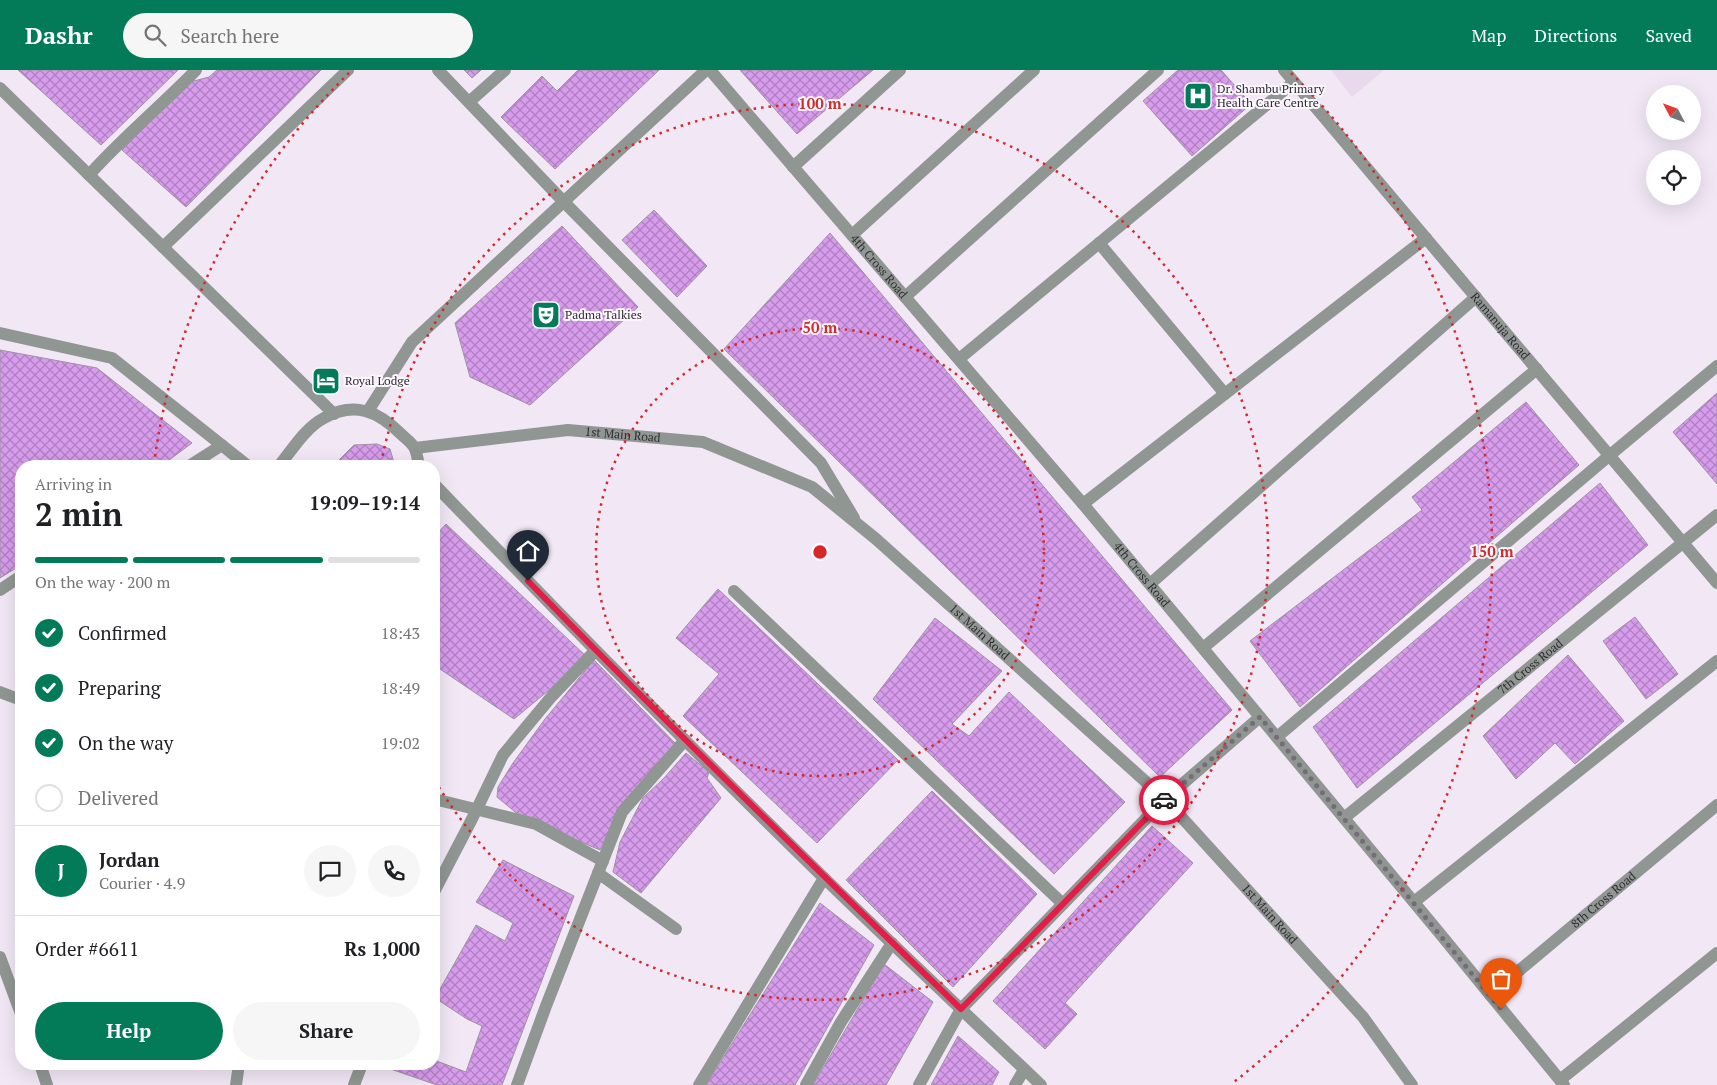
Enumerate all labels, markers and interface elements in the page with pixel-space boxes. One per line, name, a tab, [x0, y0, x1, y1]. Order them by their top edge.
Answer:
search box	[123, 13, 473, 58]
text: Dashr	[25, 19, 93, 51]
icon: search	[141, 21, 169, 49]
text: Search here	[181, 23, 279, 48]
text: Map	[1471, 23, 1506, 47]
text: Directions	[1534, 23, 1617, 47]
text: Saved	[1645, 23, 1692, 47]
hospital icon: Dr. Shambu Primary Health Care Centre	[1183, 81, 1213, 111]
place label: Dr. Shambu Primary Health Care Centre	[1217, 81, 1325, 110]
north arrow	[1646, 85, 1701, 140]
map controls	[1646, 85, 1701, 205]
text: 100 m	[798, 93, 842, 113]
button: locate	[1646, 150, 1701, 205]
street label: 4th Cross Road	[847, 231, 911, 302]
street label: Ramanuja Road	[1468, 289, 1533, 363]
theatre icon: Padma Talkies	[531, 300, 561, 330]
place label: Padma Talkies	[565, 307, 642, 322]
text: 50 m	[803, 317, 838, 337]
hotel icon: Royal Lodge	[311, 366, 341, 396]
place label: Royal Lodge	[345, 373, 410, 388]
street label: 1st Main Road	[584, 424, 662, 445]
text: Arriving in	[35, 473, 112, 495]
text: 19:09–19:14	[309, 490, 420, 515]
text: 2 min	[35, 493, 123, 535]
pin	[507, 530, 549, 581]
icon: home	[514, 537, 542, 565]
street label: 4th Cross Road	[1111, 539, 1174, 610]
text: 150 m	[1470, 541, 1514, 561]
centre of rings	[811, 543, 829, 561]
text: On the way · 200 m	[35, 571, 170, 593]
street label: 1st Main Road	[946, 601, 1013, 663]
icon: check	[35, 619, 63, 647]
text: Confirmed	[78, 620, 167, 645]
text: 18:43	[381, 622, 420, 644]
street label: 7th Cross Road	[1494, 635, 1566, 697]
icon: check	[35, 674, 63, 702]
text: Preparing	[78, 675, 161, 700]
text: 18:49	[381, 677, 420, 699]
icon: check	[35, 729, 63, 757]
text: On the way	[78, 730, 173, 755]
text: 19:02	[381, 732, 420, 754]
courier	[1139, 775, 1189, 825]
text: Delivered	[78, 785, 159, 810]
icon: car	[1150, 786, 1178, 814]
button: chat	[304, 845, 356, 897]
button: phone	[368, 845, 420, 897]
text: Jordan	[99, 847, 160, 872]
text: J	[58, 858, 64, 883]
street label: 8th Cross Road	[1568, 868, 1639, 931]
text: Courier · 4.9	[99, 872, 185, 894]
street label: 1st Main Road	[1239, 880, 1301, 947]
text: Order #6611	[35, 936, 139, 961]
text: Rs 1,000	[344, 936, 420, 961]
pin	[1480, 958, 1522, 1009]
icon: bag	[1487, 965, 1515, 993]
button: Help	[35, 1002, 223, 1060]
button: Share	[233, 1002, 420, 1060]

